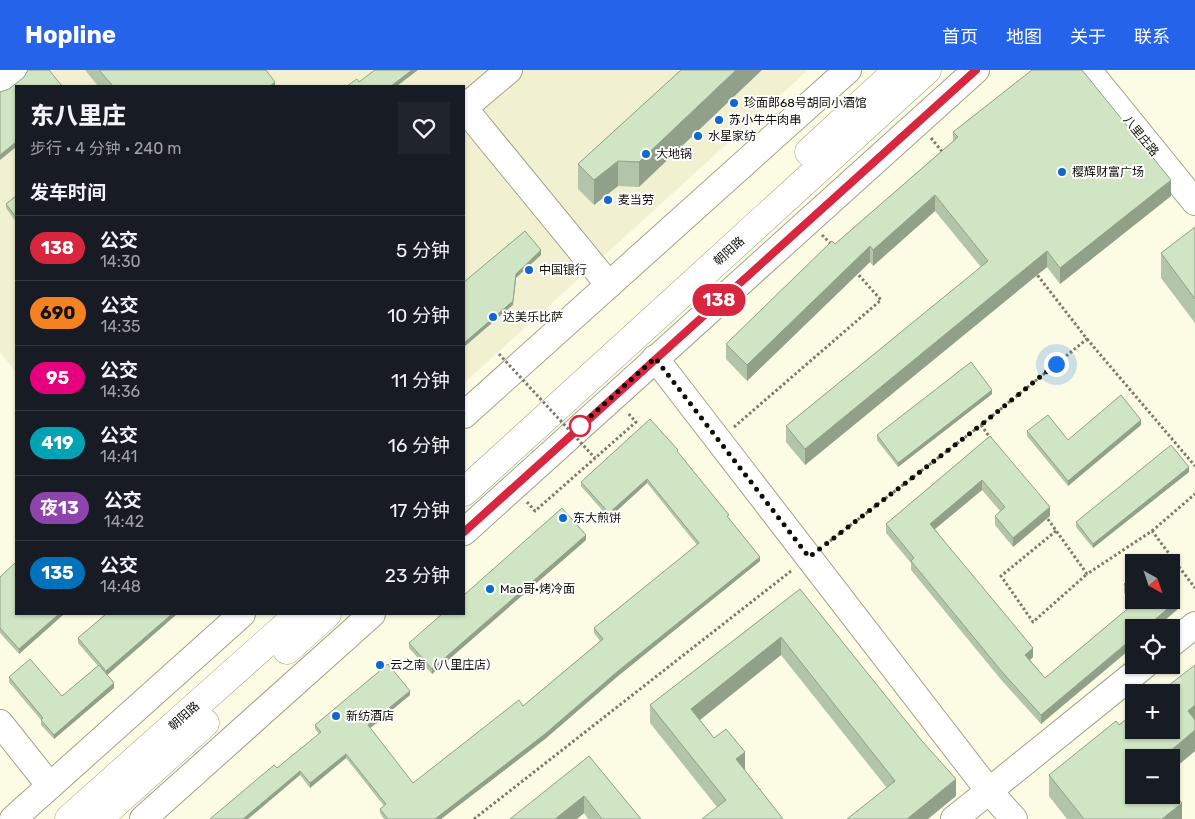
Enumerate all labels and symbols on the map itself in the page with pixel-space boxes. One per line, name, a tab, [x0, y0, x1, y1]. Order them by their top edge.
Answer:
place label: 珍面郎68号胡同小酒馆	[744, 96, 867, 110]
marker: 珍面郎68号胡同小酒馆	[728, 97, 740, 109]
place label: 苏小牛牛肉串	[729, 113, 801, 127]
street label: 八里庄路	[1120, 113, 1162, 159]
marker: 苏小牛牛肉串	[713, 114, 725, 126]
place label: 水星家纺	[708, 129, 756, 143]
marker: 水星家纺	[692, 130, 704, 142]
place label: 大地锅	[656, 147, 692, 161]
marker: 大地锅	[640, 148, 652, 160]
place label: 樱辉财富广场	[1072, 165, 1144, 179]
marker: 樱辉财富广场	[1056, 166, 1068, 178]
place label: 麦当劳	[618, 193, 654, 207]
marker: 麦当劳	[602, 194, 614, 206]
street label: 朝阳路	[711, 234, 747, 268]
place label: 中国银行	[539, 263, 587, 277]
marker: 中国银行	[523, 264, 535, 276]
line badge: 138	[690, 284, 748, 316]
place label: 达美乐比萨	[503, 310, 563, 324]
marker: 达美乐比萨	[487, 311, 499, 323]
your location	[1044, 352, 1069, 377]
unlabelled marker	[569, 415, 591, 437]
place label: 东大煎饼	[573, 511, 621, 525]
marker: 东大煎饼	[557, 512, 569, 524]
north arrow	[1125, 554, 1180, 609]
place label: Mao哥·烤冷面	[500, 582, 575, 596]
marker: Mao哥·烤冷面	[484, 583, 496, 595]
place label: 云之南（八里庄店）	[390, 658, 498, 672]
marker: 云之南（八里庄店）	[374, 659, 386, 671]
street label: 朝阳路	[166, 699, 202, 733]
place label: 新纺酒店	[346, 709, 394, 723]
marker: 新纺酒店	[330, 710, 342, 722]

